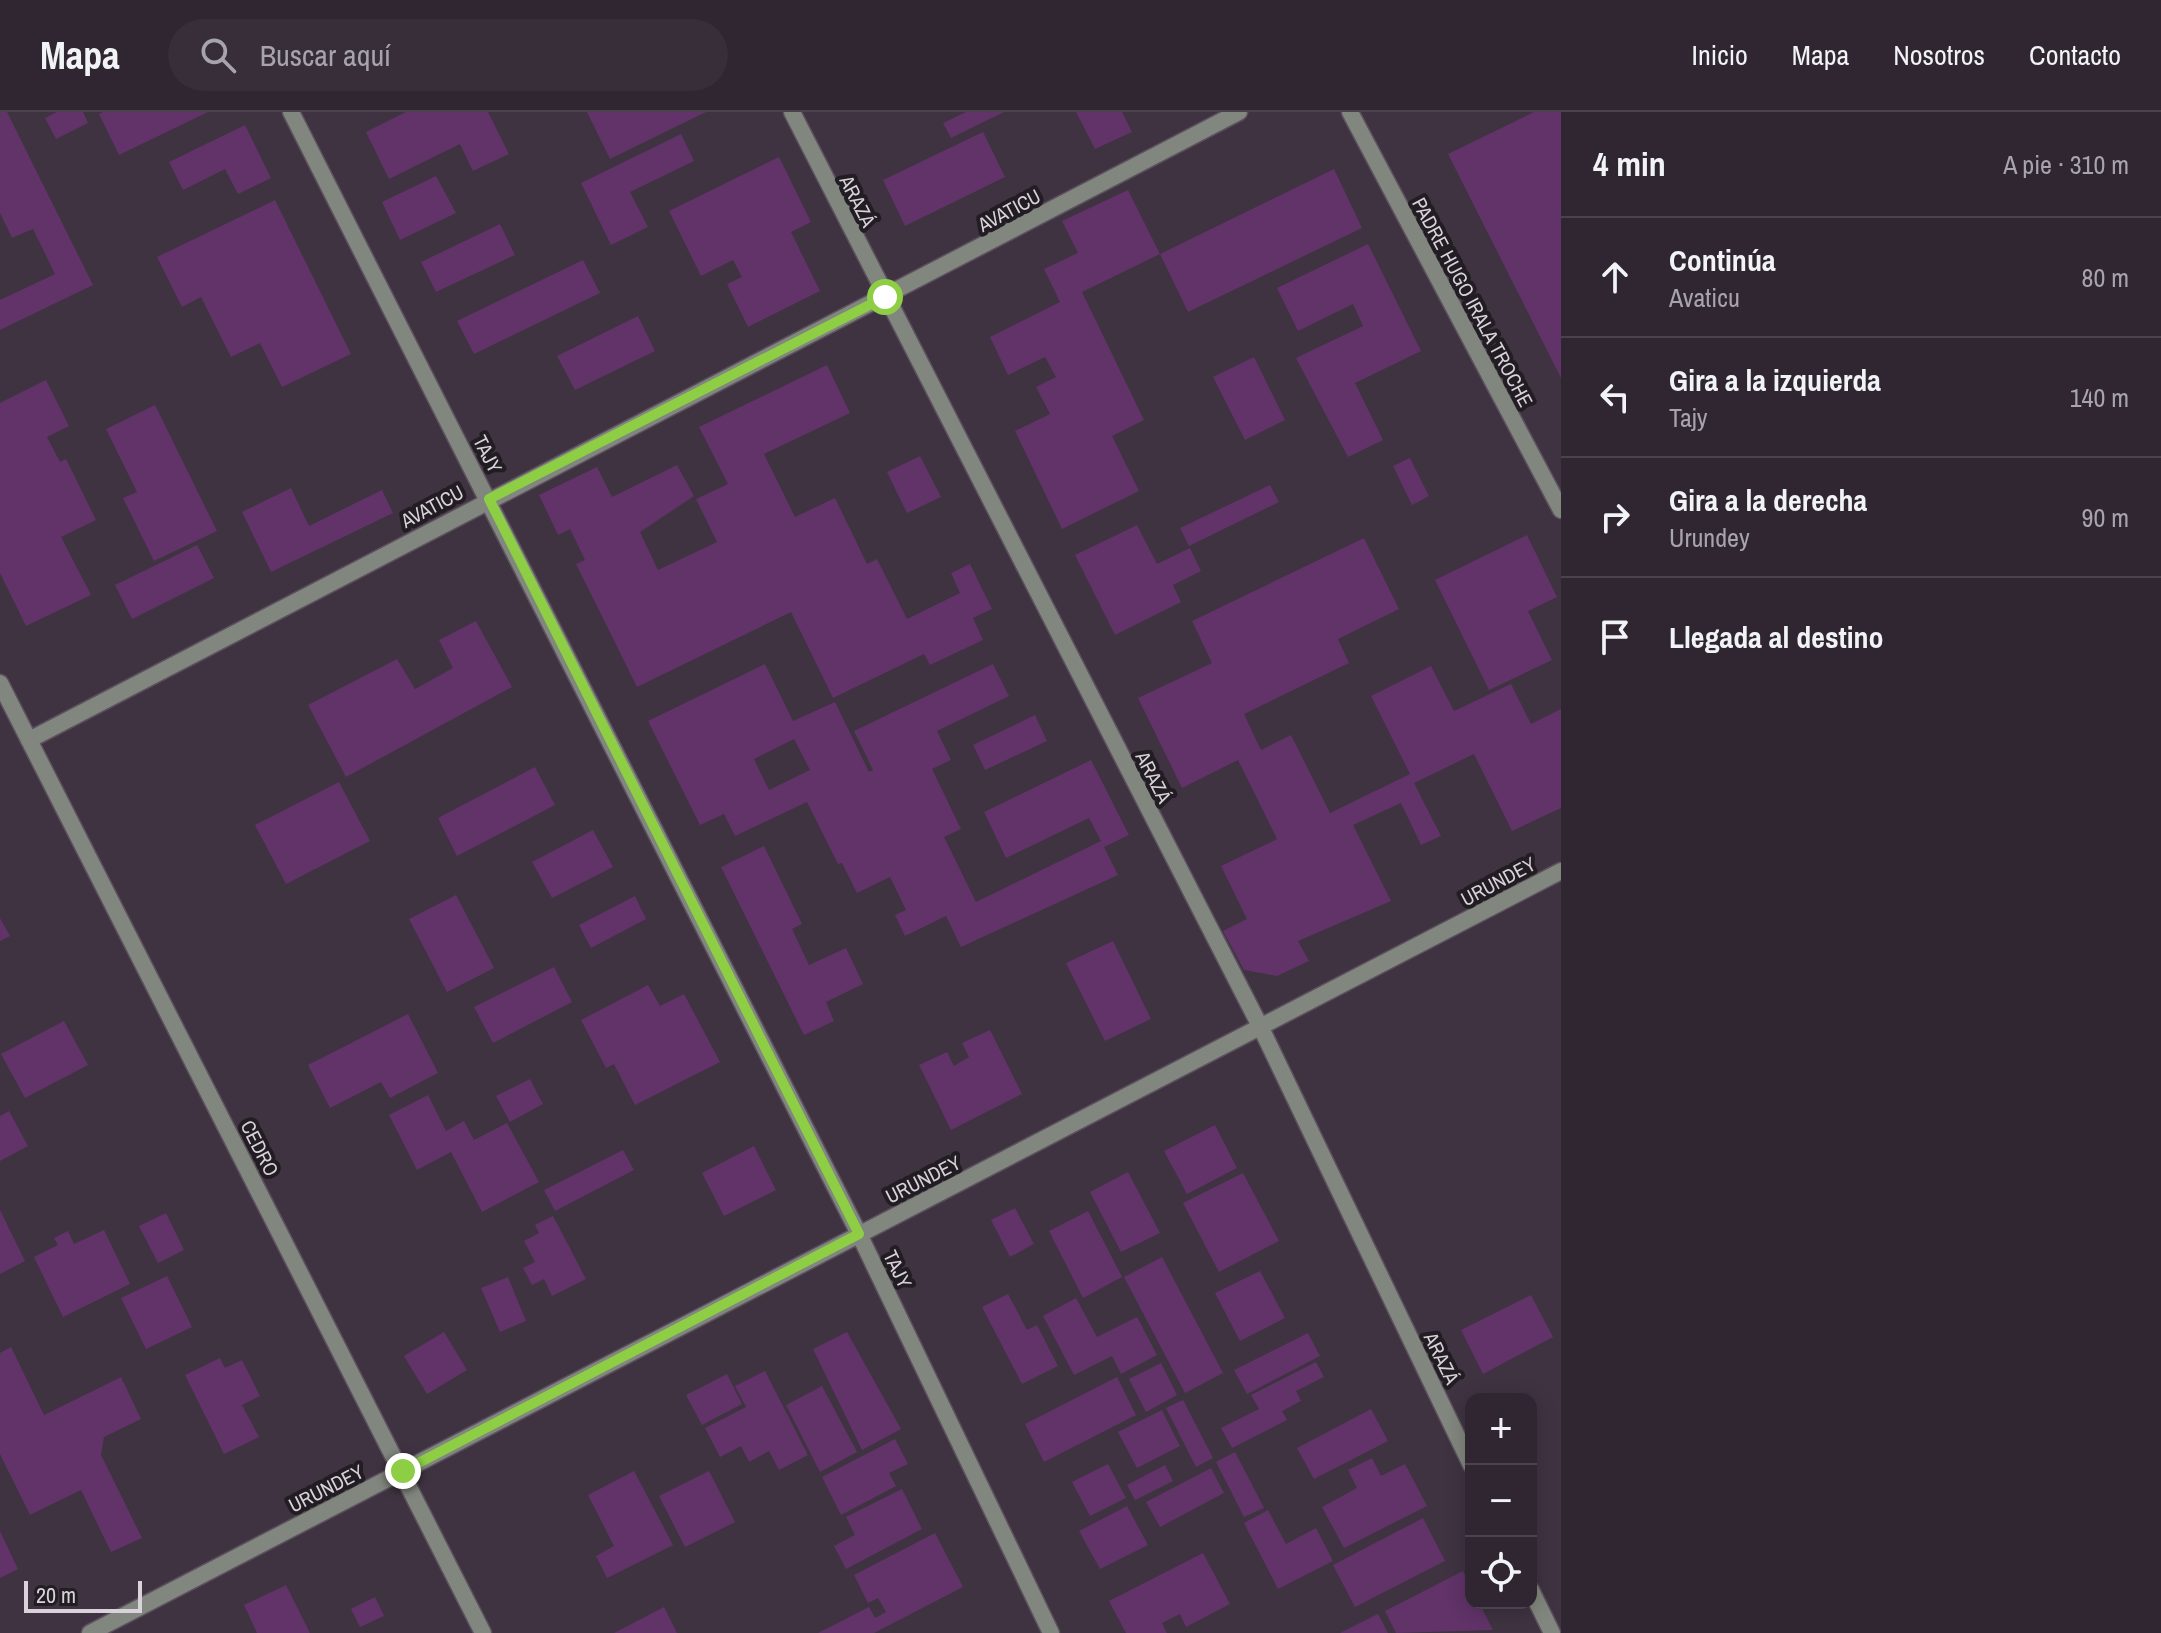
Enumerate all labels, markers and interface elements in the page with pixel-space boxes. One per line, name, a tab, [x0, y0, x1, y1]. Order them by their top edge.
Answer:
search box	[168, 19, 728, 91]
text: Mapa	[40, 30, 120, 81]
icon: search	[196, 33, 240, 77]
text: Buscar aquí	[260, 35, 391, 75]
text: Inicio	[1692, 36, 1748, 74]
text: Mapa	[1792, 36, 1849, 74]
text: Nosotros	[1893, 36, 1985, 74]
text: Contacto	[2029, 36, 2121, 74]
text: 4 min	[1593, 141, 1666, 187]
text: A pie · 310 m	[2003, 147, 2129, 182]
street label: ARAZÁ	[833, 170, 882, 232]
street label: AVATICU	[972, 182, 1045, 238]
street label: PADRE HUGO IRALA TROCHE	[1406, 193, 1540, 411]
text: Continúa	[1669, 240, 1776, 280]
icon: ahead	[1593, 255, 1637, 299]
text: 80 m	[2082, 260, 2129, 295]
route start	[867, 279, 903, 315]
text: Avaticu	[1669, 280, 1740, 315]
text: Gira a la izquierda	[1669, 360, 1881, 400]
icon: left	[1593, 375, 1637, 419]
text: 140 m	[2070, 380, 2129, 415]
text: Tajy	[1669, 400, 1707, 435]
street label: TAJY	[467, 431, 509, 478]
street label: AVATICU	[395, 478, 468, 534]
text: Gira a la derecha	[1669, 480, 1867, 520]
icon: right	[1593, 495, 1637, 539]
text: 90 m	[2082, 500, 2129, 535]
text: Urundey	[1669, 520, 1750, 555]
icon: arrive	[1593, 615, 1637, 659]
text: Llegada al destino	[1669, 617, 1884, 657]
street label: ARAZÁ	[1129, 746, 1178, 808]
street label: URUNDEY	[1456, 850, 1540, 912]
street label: CEDRO	[235, 1115, 285, 1181]
street label: URUNDEY	[881, 1149, 965, 1209]
street label: TAJY	[877, 1246, 919, 1292]
street label: ARAZÁ	[1417, 1327, 1466, 1389]
map controls	[1465, 1393, 1537, 1609]
button: +	[1465, 1393, 1537, 1465]
route end	[385, 1453, 421, 1489]
street label: URUNDEY	[284, 1458, 368, 1518]
button: −	[1465, 1465, 1537, 1537]
button: locate	[1465, 1537, 1537, 1609]
scale bar	[24, 1577, 142, 1613]
text: 20 m	[36, 1580, 76, 1610]

